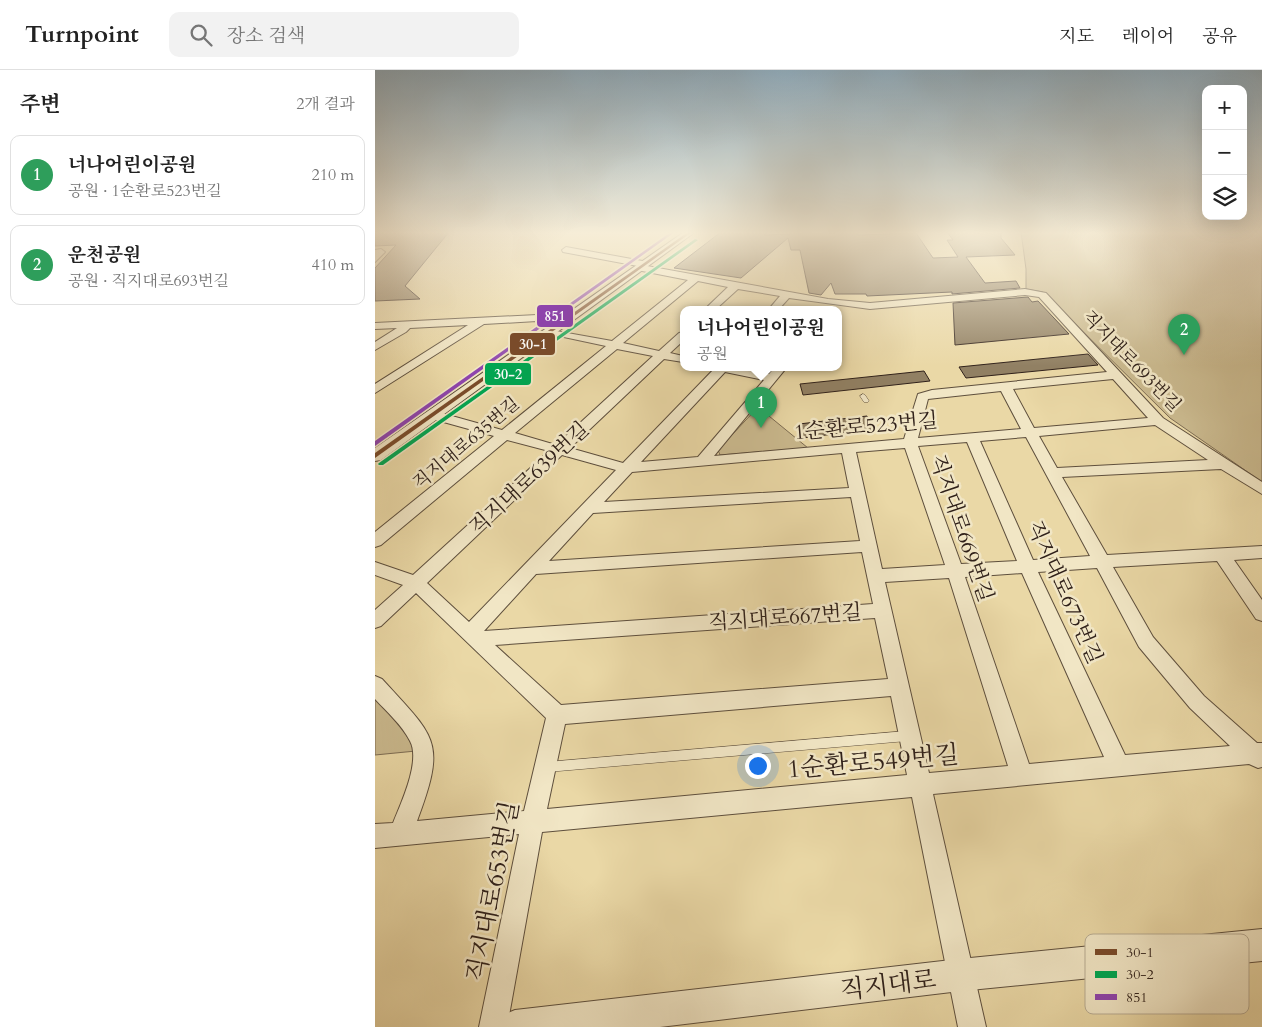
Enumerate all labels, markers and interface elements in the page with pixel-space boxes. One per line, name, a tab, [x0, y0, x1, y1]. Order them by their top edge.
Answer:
search box	[169, 12, 519, 57]
text: Turnpoint	[25, 18, 139, 51]
icon: search	[187, 21, 215, 49]
text: 장소 검색	[227, 23, 305, 49]
text: 지도	[1059, 24, 1094, 49]
text: 레이어	[1122, 24, 1174, 49]
text: 공유	[1202, 24, 1237, 49]
map controls	[1202, 85, 1247, 220]
button: +	[1202, 85, 1247, 130]
text: 주변	[20, 90, 61, 119]
text: 2개 결과	[296, 93, 355, 115]
button: −	[1202, 130, 1247, 175]
text: 너나어린이공원	[68, 152, 196, 178]
text: 1	[33, 164, 41, 186]
text: 210 m	[312, 164, 354, 186]
button: layers	[1202, 175, 1247, 220]
text: 공원 · 1순환로523번길	[68, 180, 222, 202]
text: 운천공원	[68, 242, 141, 268]
text: 2	[33, 254, 41, 276]
text: 410 m	[312, 254, 354, 276]
text: 공원 · 직지대로693번길	[68, 270, 229, 292]
line badge: 851	[536, 304, 574, 328]
street label: 직지대로693번길	[1077, 305, 1186, 418]
popup	[680, 306, 842, 371]
text: 851	[544, 307, 566, 326]
pin: 2	[1168, 314, 1200, 355]
text: 너나어린이공원	[697, 315, 825, 341]
line badge: 30-1	[509, 332, 556, 356]
text: 30-1	[519, 335, 547, 354]
text: 공원	[697, 343, 728, 365]
line badge: 30-2	[484, 362, 532, 386]
text: 30-2	[494, 365, 522, 384]
pin: 1	[745, 387, 777, 428]
street label: 직지대로635번길	[408, 391, 525, 495]
street label: 1순환로523번길	[793, 406, 939, 447]
street label: 직지대로639번길	[463, 415, 596, 541]
street label: 직지대로669번길	[923, 451, 1000, 606]
street label: 직지대로673번길	[1020, 516, 1109, 668]
street label: 직지대로667번길	[707, 598, 863, 637]
street label: 1순환로549번길	[786, 738, 960, 786]
your location	[745, 753, 771, 779]
street label: 직지대로653번길	[459, 798, 527, 984]
legend	[1085, 934, 1249, 1014]
text: 30-1	[1126, 943, 1154, 962]
street label: 직지대로	[838, 962, 938, 1008]
text: 30-2	[1126, 965, 1154, 984]
text: 851	[1126, 988, 1148, 1007]

